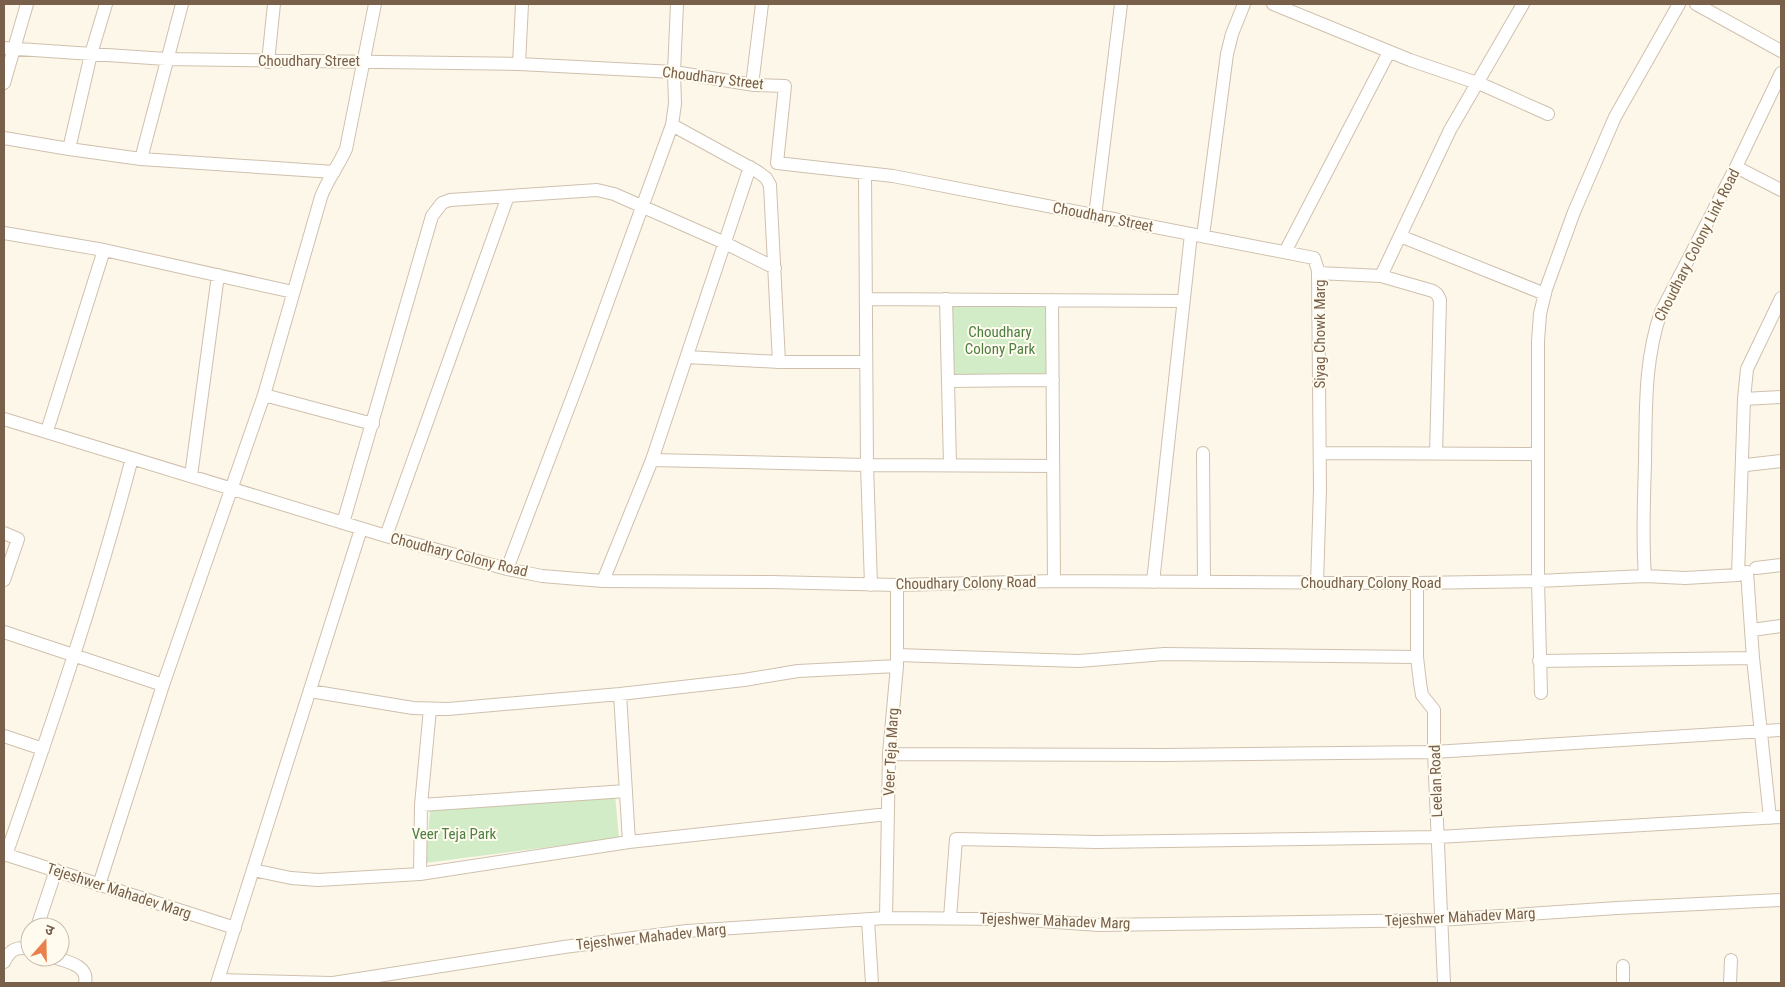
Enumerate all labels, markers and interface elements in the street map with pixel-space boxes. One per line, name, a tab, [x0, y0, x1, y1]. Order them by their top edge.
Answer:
street label: Choudhary Street	[258, 52, 360, 70]
street label: Choudhary Street	[661, 63, 765, 93]
street label: Choudhary Colony Link Road	[1651, 166, 1743, 324]
street label: Choudhary Street	[1051, 198, 1155, 236]
street label: Siyag Chowk Marg	[1311, 280, 1329, 388]
park label: Choudhary Colony Park	[965, 323, 1036, 358]
street label: Choudhary Colony Road	[388, 529, 530, 581]
street label: Choudhary Colony Road	[895, 573, 1037, 593]
street label: Choudhary Colony Road	[1301, 574, 1441, 592]
street label: Veer Teja Marg	[880, 707, 902, 797]
street label: Leelan Road	[1426, 744, 1446, 818]
park label: Veer Teja Park	[412, 825, 497, 843]
street label: Tejeshwer Mahadev Marg	[44, 859, 194, 923]
street label: Tejeshwer Mahadev Marg	[1384, 904, 1536, 930]
street label: Tejeshwer Mahadev Marg	[979, 909, 1131, 933]
north arrow	[20, 917, 70, 967]
street label: Tejeshwer Mahadev Marg	[575, 920, 727, 954]
text: उ	[43, 921, 57, 939]

